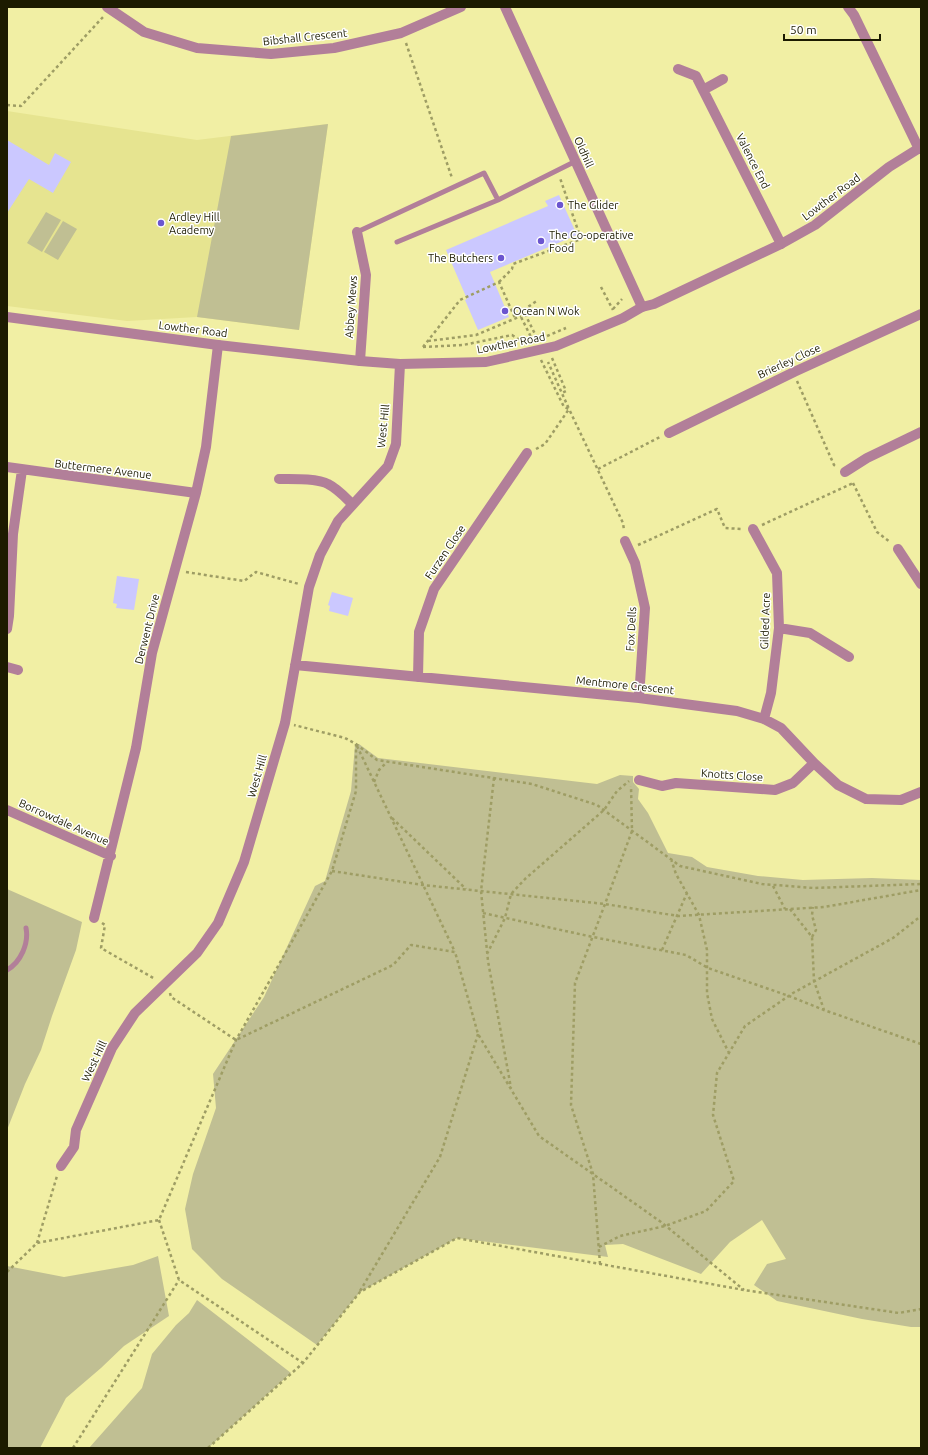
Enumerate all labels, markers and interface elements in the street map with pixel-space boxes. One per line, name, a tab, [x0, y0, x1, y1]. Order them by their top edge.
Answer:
scale bar	[784, 16, 880, 42]
text: 50 m	[790, 23, 817, 36]
street label: Bibshall Crescent	[262, 27, 348, 47]
street label: Valence End	[734, 131, 772, 191]
street label: Oldhill	[572, 135, 596, 169]
street label: Lowther Road	[800, 171, 862, 223]
place label: The Glider	[568, 199, 619, 211]
marker: The Glider	[555, 200, 565, 210]
place label: Ardley Hill Academy	[169, 211, 220, 236]
marker: Ardley Hill Academy	[156, 218, 166, 228]
place label: The Co-operative Food	[549, 229, 634, 254]
marker: The Co-operative Food	[536, 236, 546, 246]
place label: The Butchers	[428, 252, 493, 264]
marker: The Butchers	[496, 253, 506, 263]
street label: Abbey Mews	[343, 275, 359, 339]
place label: Ocean N Wok	[513, 305, 580, 317]
marker: Ocean N Wok	[500, 306, 510, 316]
street label: Lowther Road	[158, 319, 228, 339]
street label: Lowther Road	[476, 331, 546, 355]
street label: Brierley Close	[756, 341, 822, 381]
street label: West Hill	[375, 403, 391, 448]
street label: Buttermere Avenue	[54, 457, 152, 481]
street label: Furzen Close	[422, 523, 468, 581]
street label: Gilded Acre	[758, 592, 772, 650]
street label: Derwent Drive	[132, 593, 162, 665]
street label: Fox Dells	[624, 606, 638, 652]
street label: Mentmore Crescent	[575, 674, 675, 696]
street label: West Hill	[245, 753, 269, 799]
street label: Knotts Close	[701, 767, 763, 783]
street label: Borrowdale Avenue	[17, 797, 111, 847]
street label: West Hill	[79, 1039, 109, 1083]

